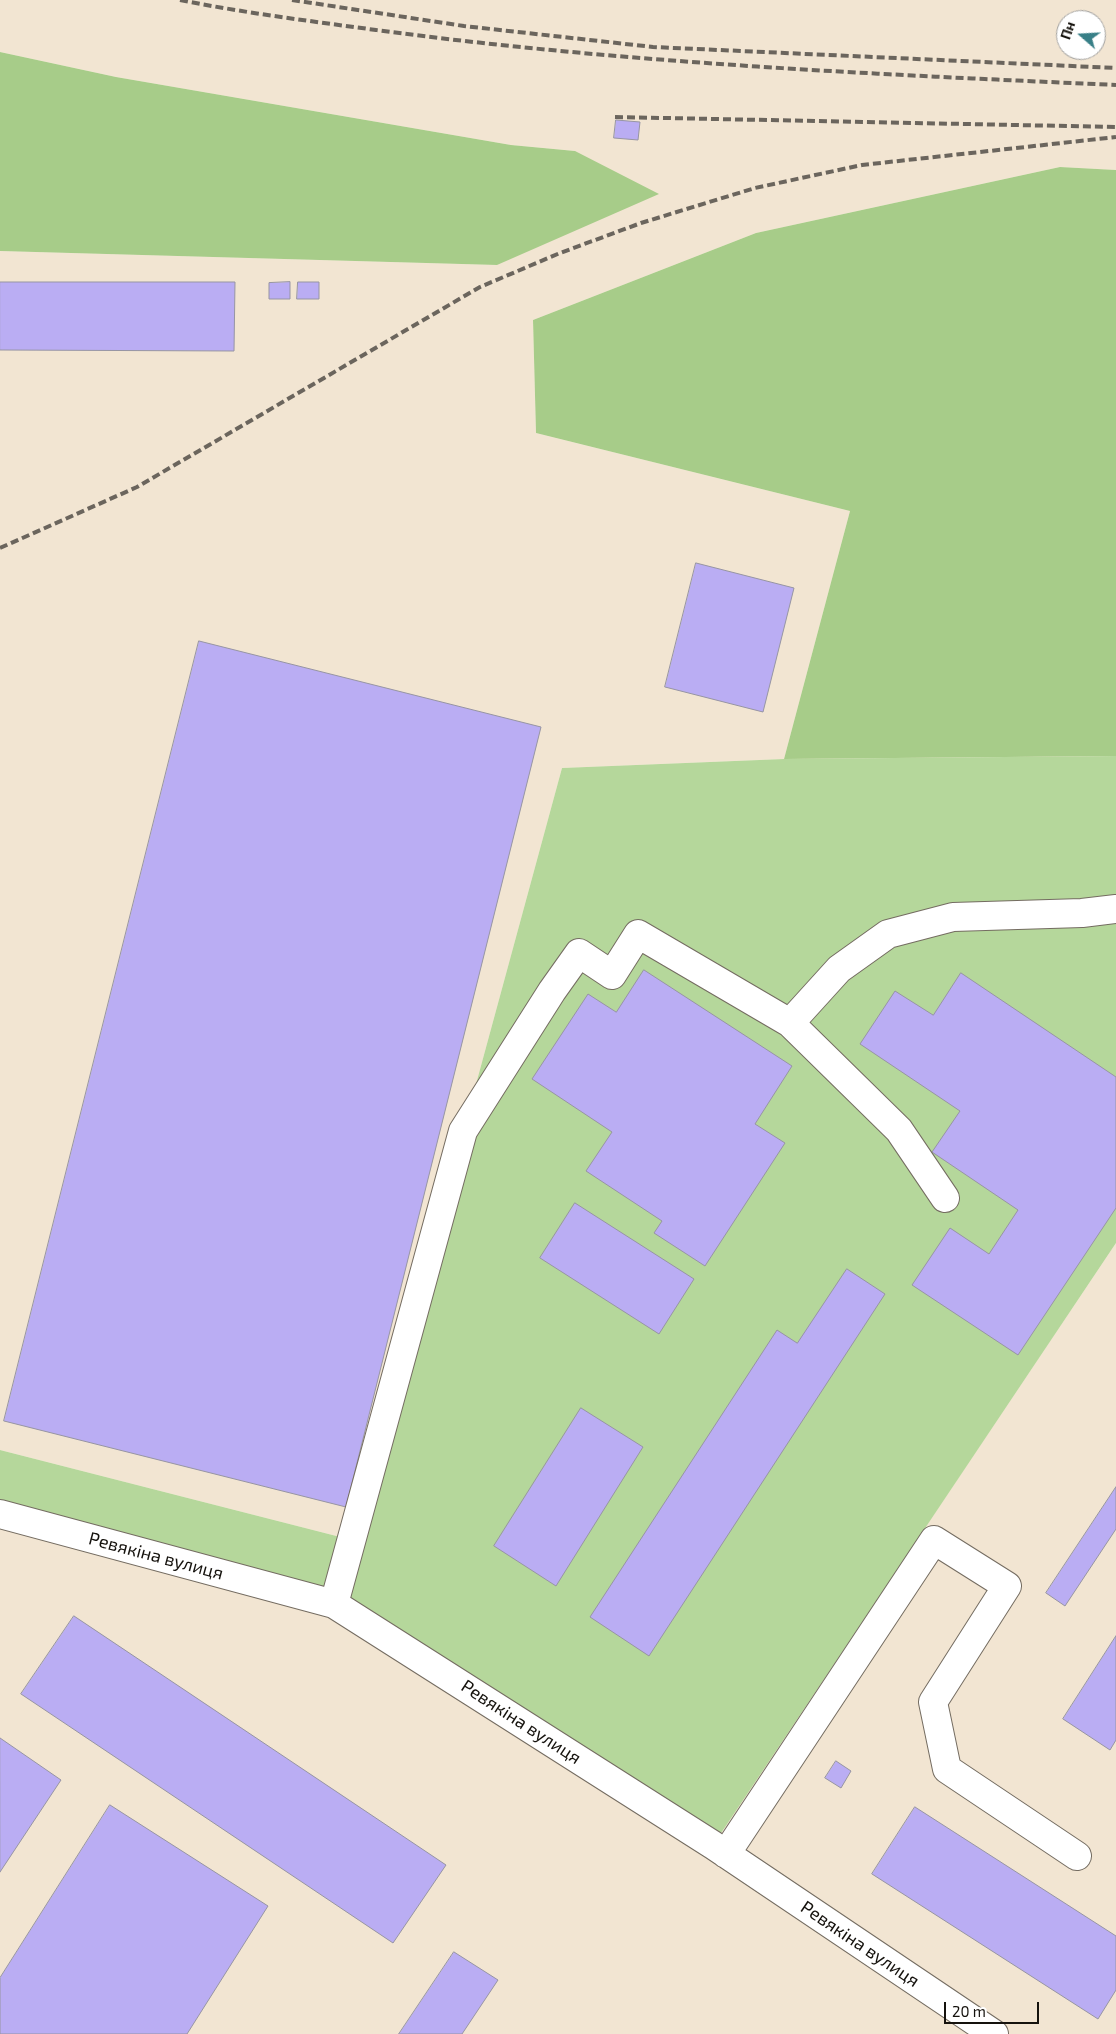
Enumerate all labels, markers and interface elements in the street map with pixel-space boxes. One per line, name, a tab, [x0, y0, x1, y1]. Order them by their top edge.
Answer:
north arrow	[1056, 10, 1106, 60]
text: Пн	[1056, 19, 1078, 42]
street label: Ревякіна вулиця	[86, 1528, 226, 1584]
street label: Ревякіна вулиця	[457, 1675, 585, 1769]
street label: Ревякіна вулиця	[797, 1896, 923, 1992]
scale bar	[946, 1992, 1041, 2024]
text: 20 m	[952, 2002, 986, 2020]

